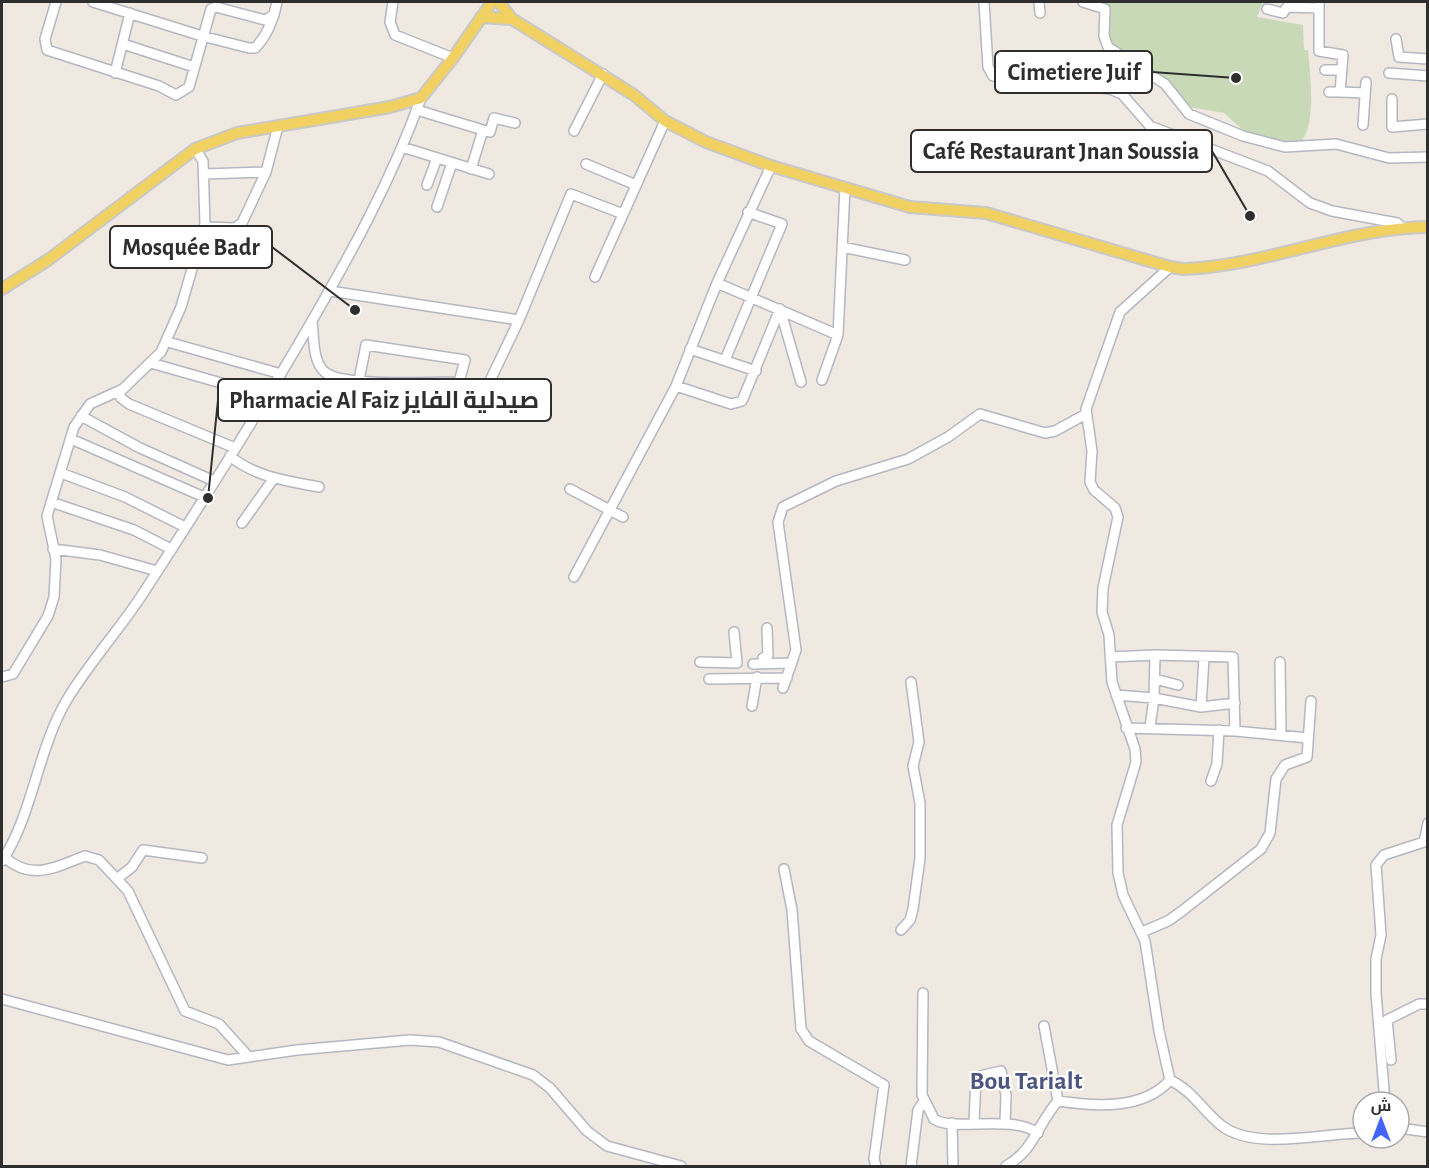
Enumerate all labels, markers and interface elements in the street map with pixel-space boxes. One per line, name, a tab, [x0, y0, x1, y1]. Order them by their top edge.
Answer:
callout: Cimetiere Juif	[995, 51, 1152, 93]
text: Cimetiere Juif	[1008, 61, 1143, 85]
callout: Café Restaurant Jnan Soussia	[911, 130, 1212, 172]
text: Café Restaurant Jnan Soussia	[923, 140, 1199, 164]
callout: Mosquée Badr	[110, 226, 272, 268]
text: Mosquée Badr	[122, 236, 260, 260]
callout: Pharmacie Al Faiz صيدلية الفايز	[218, 379, 551, 421]
text: Pharmacie Al Faiz صيدلية الفايز	[229, 389, 539, 414]
district label: Bou Tarialt	[970, 1068, 1083, 1094]
north arrow	[1351, 1090, 1411, 1150]
text: ش	[1371, 1097, 1391, 1115]

